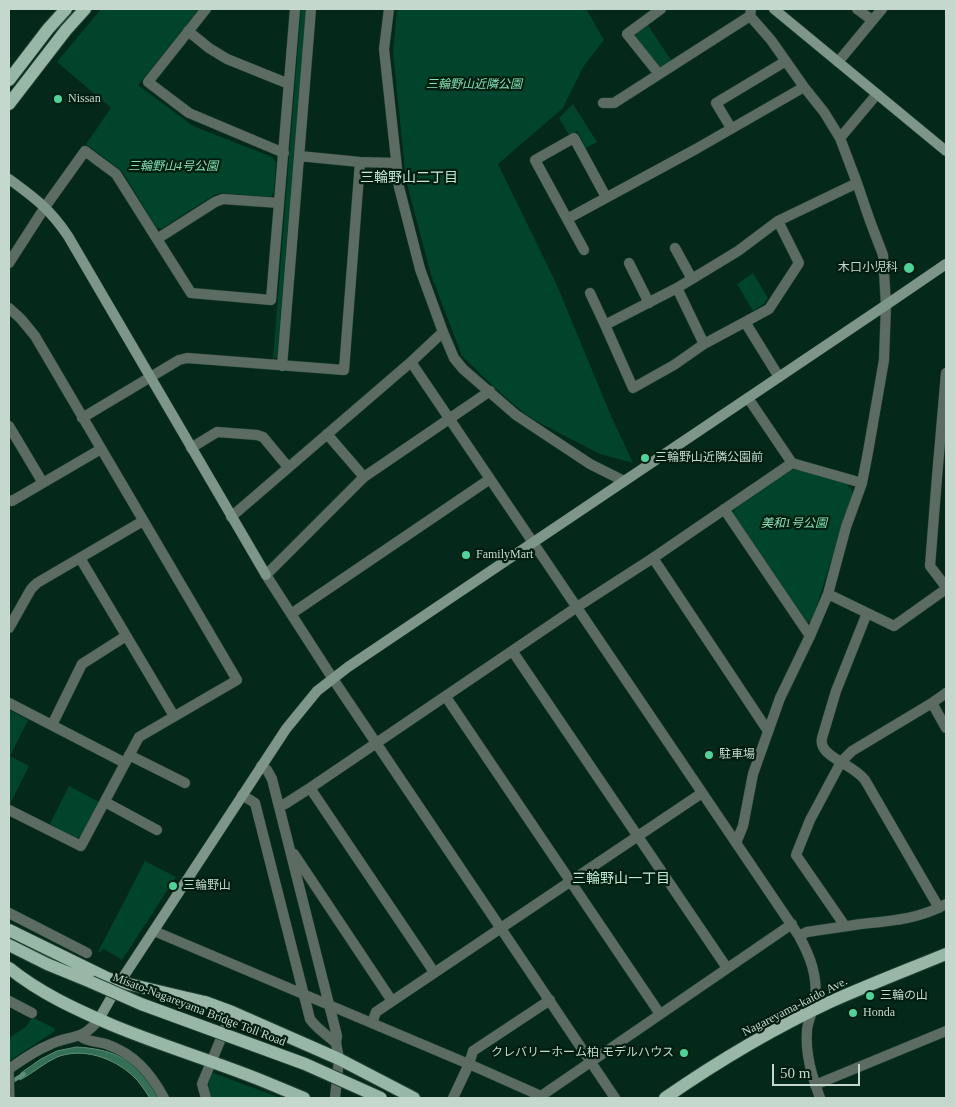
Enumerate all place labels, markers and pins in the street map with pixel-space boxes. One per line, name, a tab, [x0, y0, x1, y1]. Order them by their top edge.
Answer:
place label: Nissan	[68, 92, 101, 106]
marker: Nissan	[52, 93, 64, 105]
place label: 木口小児科	[838, 261, 898, 275]
marker: 木口小児科	[902, 261, 916, 275]
place label: 三輪野山近隣公園前	[655, 451, 763, 465]
marker: 三輪野山近隣公園前	[639, 452, 651, 464]
place label: FamilyMart	[476, 548, 533, 562]
marker: FamilyMart	[460, 549, 472, 561]
place label: 駐車場	[719, 748, 755, 762]
marker: 駐車場	[703, 749, 715, 761]
place label: 三輪野山	[183, 879, 231, 893]
marker: 三輪野山	[167, 880, 179, 892]
place label: 三輪の山	[880, 989, 928, 1003]
marker: 三輪の山	[864, 990, 876, 1002]
place label: Honda	[863, 1006, 895, 1020]
marker: Honda	[847, 1007, 859, 1019]
place label: クレバリーホーム柏 モデルハウス	[491, 1046, 674, 1060]
marker: クレバリーホーム柏 モデルハウス	[678, 1047, 690, 1059]

